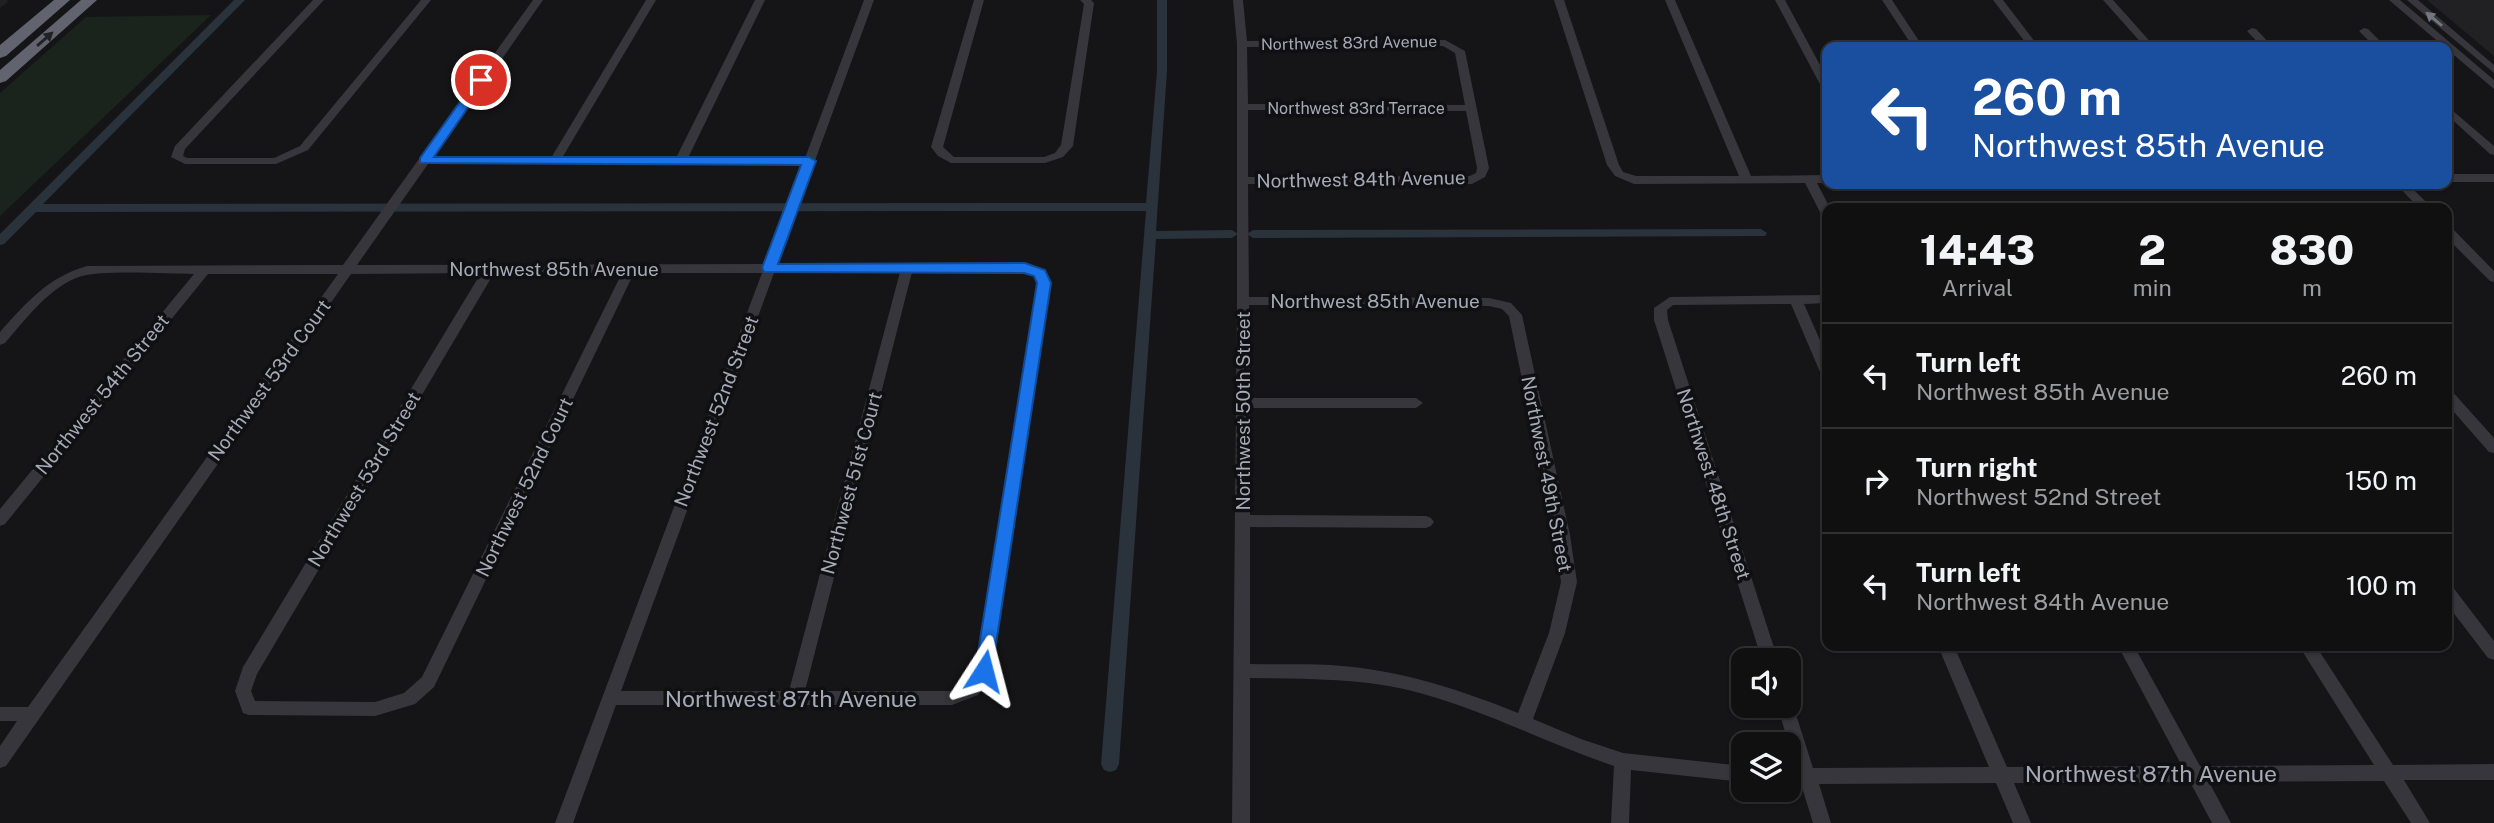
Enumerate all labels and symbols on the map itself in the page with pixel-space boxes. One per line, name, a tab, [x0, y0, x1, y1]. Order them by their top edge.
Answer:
one-way arrow	[2426, 12, 2443, 27]
one-way arrow	[36, 31, 54, 47]
street label: Northwest 83rd Avenue	[1261, 32, 1437, 54]
pin	[451, 50, 511, 110]
street label: Northwest 83rd Terrace	[1267, 99, 1445, 118]
street label: Northwest 84th Avenue	[1256, 166, 1466, 192]
street label: Northwest 85th Avenue	[449, 258, 659, 280]
street label: Northwest 85th Avenue	[1270, 290, 1480, 312]
street label: Northwest 53rd Court	[203, 295, 335, 465]
street label: Northwest 54th Street	[31, 310, 173, 478]
street label: Northwest 50th Street	[1232, 311, 1254, 511]
street label: Northwest 52nd Street	[669, 312, 763, 510]
street label: Northwest 49th Street	[1517, 374, 1577, 574]
street label: Northwest 48th Street	[1673, 386, 1755, 582]
street label: Northwest 53rd Street	[303, 388, 425, 570]
street label: Northwest 51st Court	[816, 390, 886, 576]
street label: Northwest 52nd Court	[471, 394, 577, 580]
position arrow	[947, 634, 1021, 708]
street label: Northwest 87th Avenue	[665, 685, 917, 712]
street label: Northwest 87th Avenue	[2025, 760, 2277, 787]

